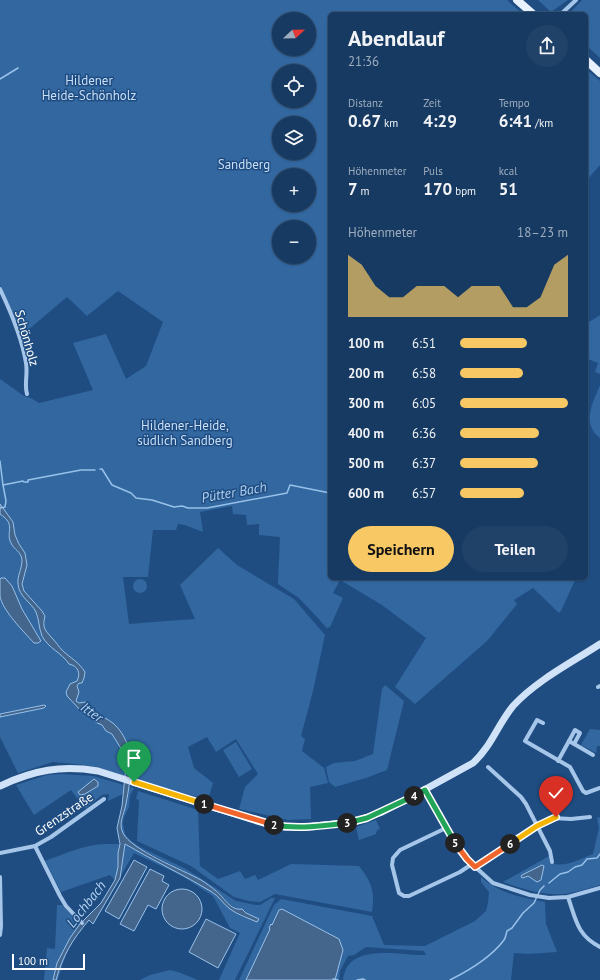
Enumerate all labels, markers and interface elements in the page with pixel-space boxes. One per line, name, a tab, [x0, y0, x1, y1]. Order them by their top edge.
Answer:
north arrow	[272, 12, 316, 56]
map controls	[272, 12, 316, 264]
text: Abendlauf	[348, 24, 444, 52]
button: share	[526, 25, 568, 67]
text: 21:36	[348, 53, 379, 70]
button: locate	[272, 64, 316, 108]
park label: Hildener Heide-Schönholz	[42, 72, 137, 104]
text: Distanz	[348, 96, 383, 110]
text: Zeit	[423, 96, 441, 110]
text: Tempo	[499, 96, 530, 110]
text: 0.67	[348, 110, 381, 132]
text: 4:29	[423, 110, 457, 132]
text: 6:41	[499, 110, 532, 132]
button: layers	[272, 116, 316, 160]
text: km	[381, 116, 398, 130]
text: /km	[532, 116, 553, 130]
park label: Sandberg	[218, 156, 270, 173]
text: Höhenmeter	[348, 164, 406, 178]
text: Puls	[423, 164, 443, 178]
text: kcal	[499, 164, 517, 178]
button: +	[272, 168, 316, 212]
text: 7	[348, 178, 358, 200]
text: 170	[423, 178, 452, 200]
text: 51	[499, 178, 518, 200]
text: m	[358, 184, 370, 198]
text: bpm	[452, 184, 476, 198]
button: −	[272, 220, 316, 264]
text: Höhenmeter	[348, 224, 417, 241]
text: 18–23 m	[517, 224, 568, 241]
street label: Schönholz	[11, 308, 43, 368]
text: 100 m	[348, 335, 384, 352]
text: 6:51	[412, 335, 436, 352]
text: 200 m	[348, 365, 384, 382]
text: 6:58	[412, 365, 436, 382]
text: 300 m	[348, 395, 384, 412]
text: 6:05	[412, 395, 436, 412]
park label: Hildener-Heide, südlich Sandberg	[137, 417, 233, 449]
text: 400 m	[348, 425, 384, 442]
text: 6:36	[412, 425, 436, 442]
text: 500 m	[348, 455, 384, 472]
text: 6:37	[412, 455, 436, 472]
water label: Pütter Bach	[200, 477, 268, 507]
text: 600 m	[348, 485, 384, 502]
text: 6:57	[412, 485, 436, 502]
button: Speichern	[348, 526, 454, 572]
button: Teilen	[462, 526, 568, 572]
water label: Itter	[77, 698, 108, 727]
pin	[117, 741, 151, 782]
icon: arrive	[123, 747, 145, 769]
pin	[539, 776, 573, 817]
icon: check	[545, 782, 567, 804]
pin: 4	[404, 786, 424, 806]
street label: Grenzstraße	[31, 788, 97, 840]
text: 4	[411, 789, 417, 803]
pin: 1	[194, 794, 214, 814]
text: 1	[201, 797, 207, 811]
pin: 3	[337, 813, 357, 833]
pin: 2	[264, 815, 284, 835]
text: 3	[344, 816, 350, 830]
text: 2	[271, 818, 277, 832]
pin: 5	[445, 833, 465, 853]
pin: 6	[500, 834, 520, 854]
text: 5	[452, 836, 458, 850]
text: 6	[507, 837, 513, 851]
water label: Lochbach	[62, 877, 110, 931]
scale bar	[12, 952, 85, 971]
text: 100 m	[18, 954, 48, 968]

